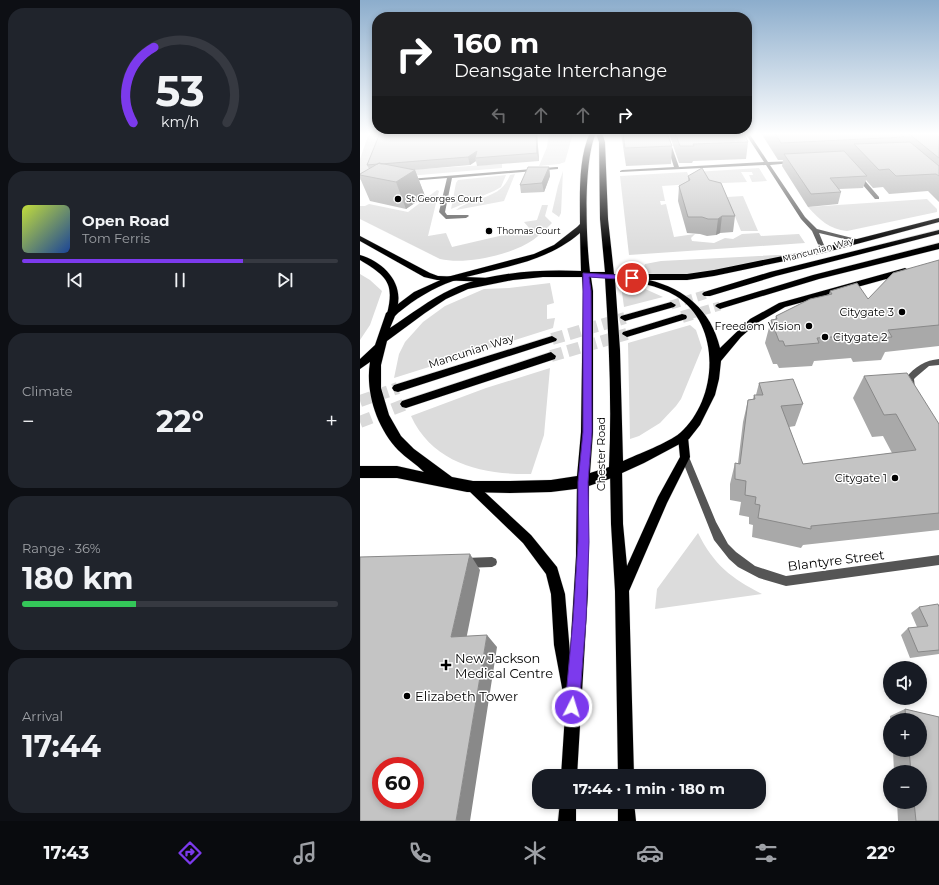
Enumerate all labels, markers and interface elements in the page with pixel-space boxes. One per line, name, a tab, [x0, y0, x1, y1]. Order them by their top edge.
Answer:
text: 160 m	[454, 26, 539, 60]
icon: right	[388, 28, 440, 80]
text: Deansgate Interchange	[454, 60, 667, 82]
text: 53	[155, 66, 205, 116]
icon: left	[488, 104, 510, 126]
icon: ahead	[530, 104, 552, 126]
icon: ahead	[572, 104, 594, 126]
icon: right	[614, 104, 636, 126]
text: km/h	[161, 113, 199, 131]
place label: St Georges Court	[406, 193, 483, 204]
marker: St Georges Court	[393, 194, 403, 204]
text: Open Road	[82, 211, 170, 230]
place label: Thomas Court	[497, 225, 561, 236]
marker: Thomas Court	[484, 226, 494, 236]
text: Tom Ferris	[82, 230, 150, 246]
street label: Mancunian Way	[781, 235, 855, 264]
pin	[615, 261, 649, 295]
icon: arrive	[621, 267, 643, 289]
icon: previous	[64, 269, 86, 291]
icon: pause	[169, 269, 191, 291]
icon: next	[274, 269, 296, 291]
place label: Citygate 3	[839, 305, 894, 319]
marker: Citygate 3	[897, 307, 907, 317]
place label: Freedom Vision	[715, 319, 801, 333]
marker: Freedom Vision	[804, 321, 814, 331]
place label: Citygate 2	[833, 330, 888, 344]
street label: Mancunian Way	[426, 331, 516, 371]
marker: Citygate 2	[820, 332, 830, 342]
text: Climate	[22, 383, 73, 399]
text: 22°	[156, 403, 204, 440]
text: −	[22, 408, 35, 435]
text: +	[325, 408, 338, 435]
street label: Chester Road	[594, 417, 608, 491]
place label: Citygate 1	[835, 471, 887, 485]
marker: Citygate 1	[890, 473, 900, 483]
text: Range · 36%	[22, 540, 100, 556]
street label: Blantyre Street	[787, 546, 885, 574]
text: 180 km	[22, 560, 133, 597]
place label: New Jackson Medical Centre	[455, 650, 553, 681]
marker: New Jackson Medical Centre	[440, 659, 452, 671]
map controls	[883, 661, 927, 809]
button: sound	[883, 661, 927, 705]
position arrow	[551, 686, 593, 728]
place label: Elizabeth Tower	[415, 688, 518, 704]
marker: Elizabeth Tower	[402, 691, 412, 701]
text: Arrival	[22, 708, 63, 724]
button: +	[883, 713, 927, 757]
text: 17:44	[22, 728, 101, 765]
speed limit sign: 60	[372, 757, 424, 809]
button: −	[883, 765, 927, 809]
text: 17:44 · 1 min · 180 m	[573, 779, 725, 798]
icon: directions	[176, 839, 204, 867]
icon: music	[291, 839, 319, 867]
icon: phone	[406, 839, 434, 867]
icon: climate	[521, 839, 549, 867]
icon: car	[636, 839, 664, 867]
icon: filters	[752, 839, 780, 867]
text: 17:43	[44, 842, 89, 864]
text: 22°	[867, 842, 895, 864]

